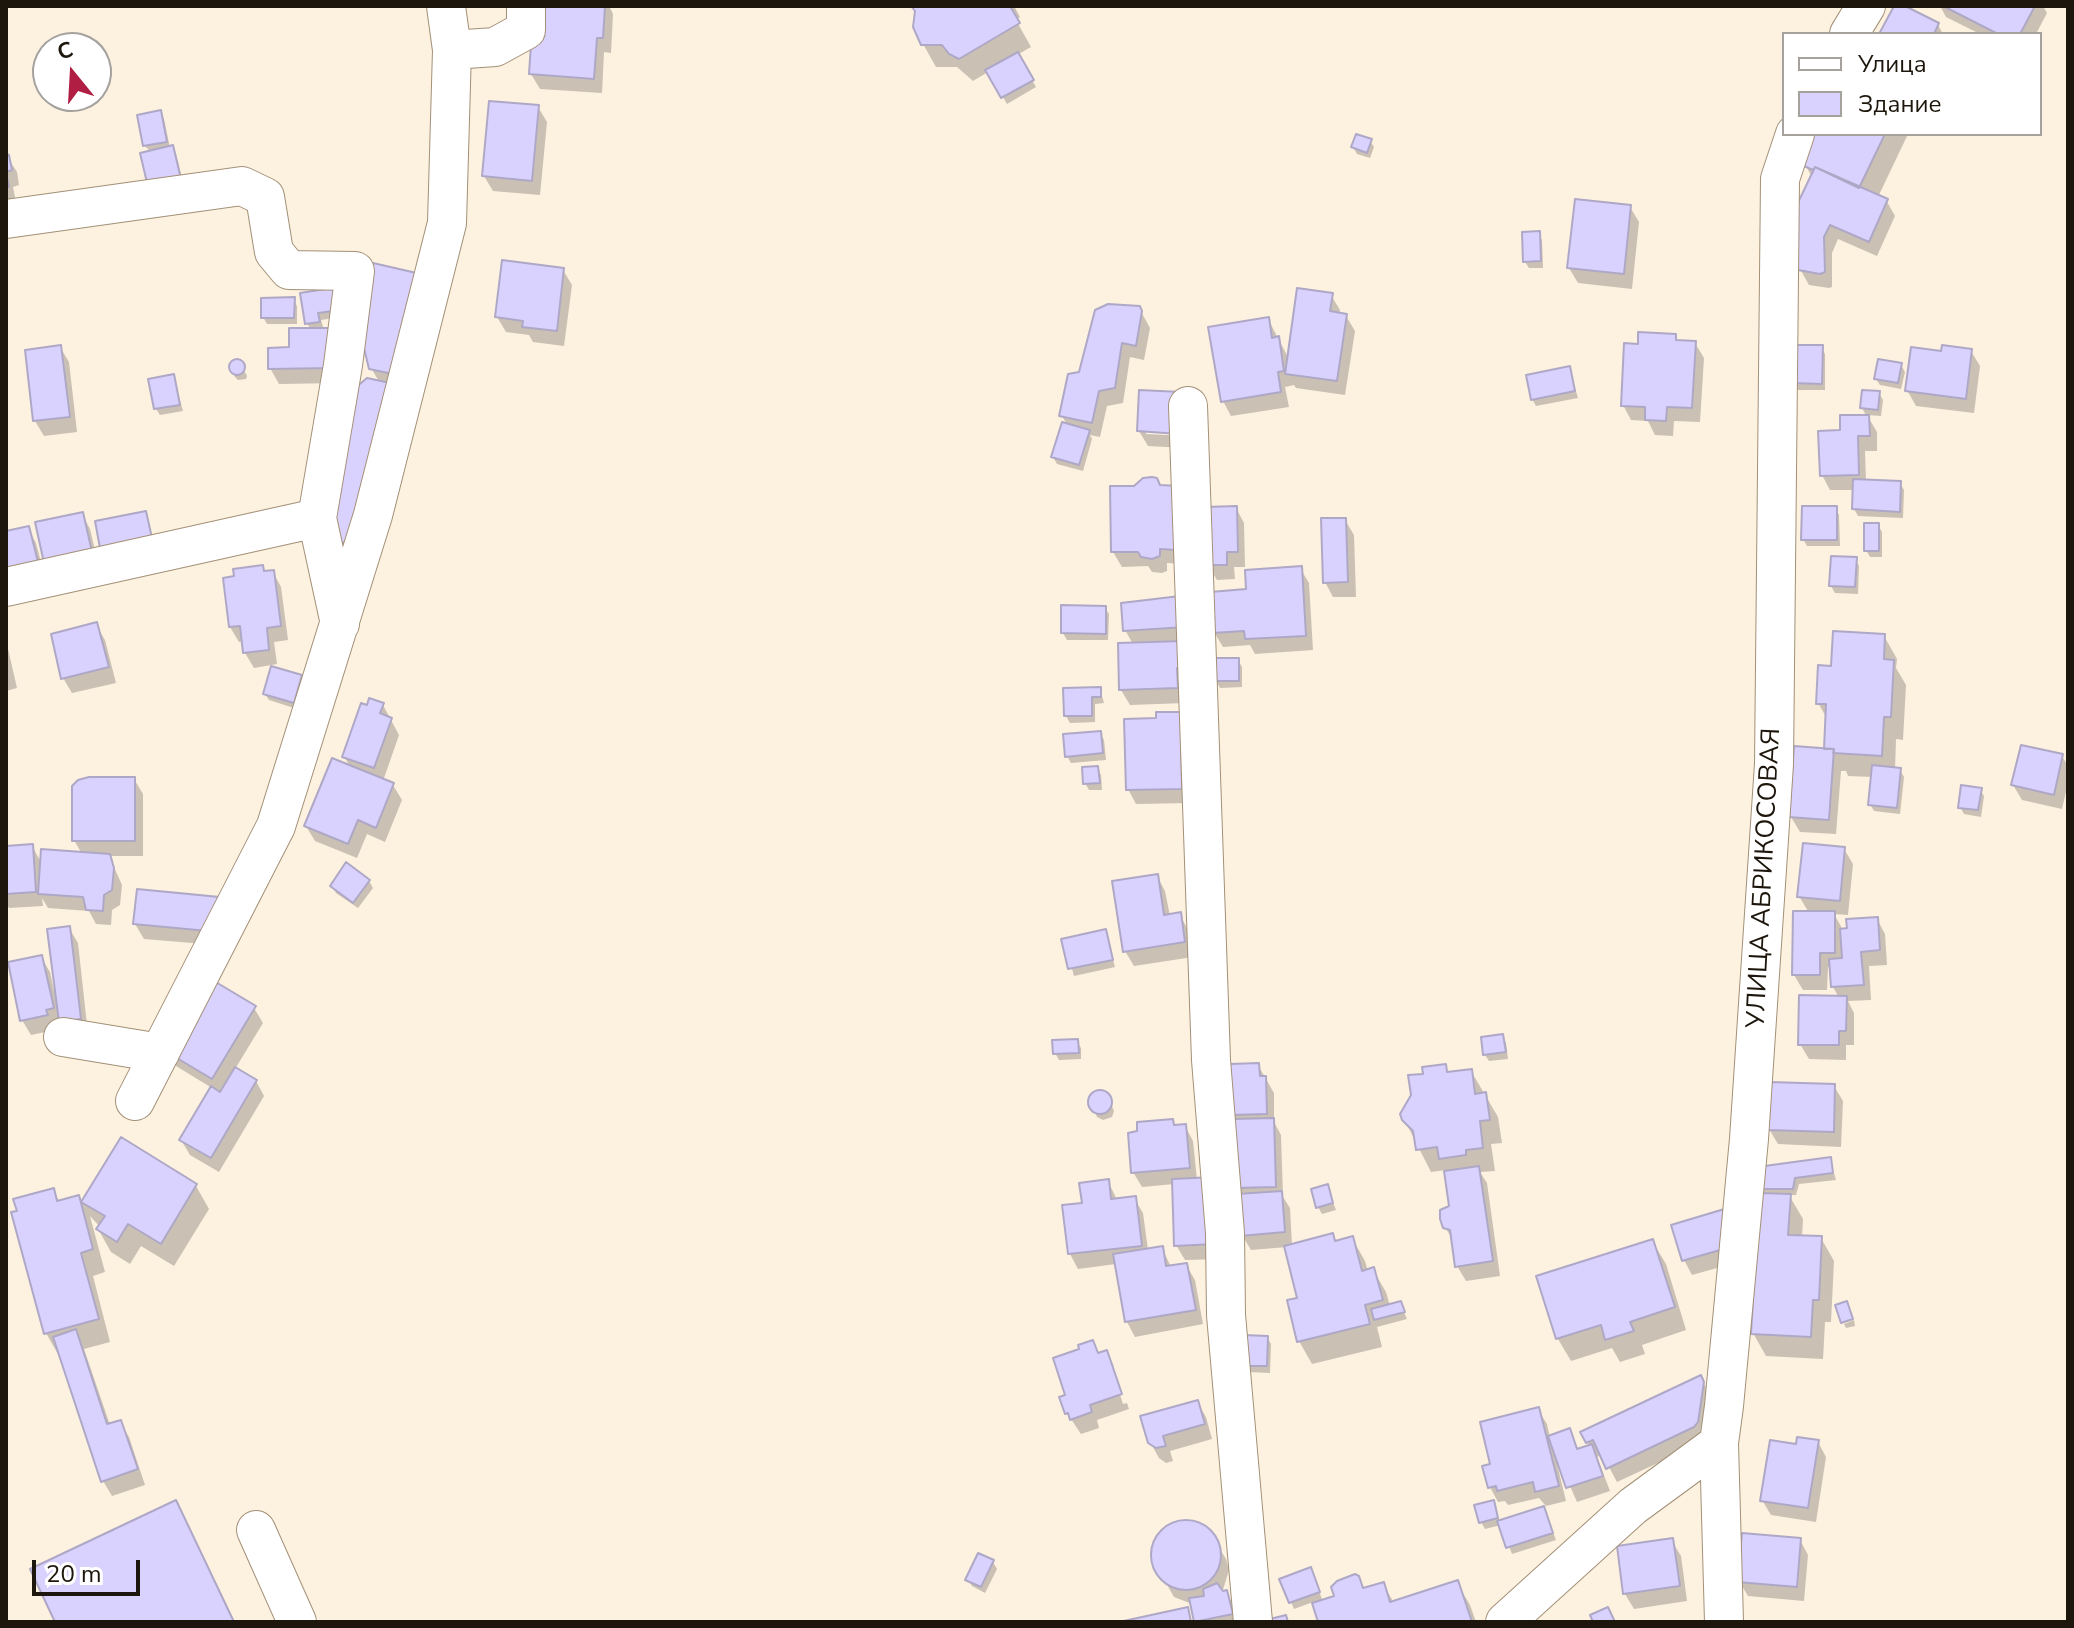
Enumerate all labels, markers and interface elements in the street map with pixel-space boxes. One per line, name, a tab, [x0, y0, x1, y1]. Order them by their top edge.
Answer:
north arrow	[32, 32, 112, 112]
legend	[1782, 32, 2042, 136]
text: С	[53, 35, 77, 68]
text: Улица	[1858, 48, 1927, 80]
text: Здание	[1858, 88, 1942, 120]
street label: УЛИЦА АБРИКОСОВАЯ	[1742, 727, 1788, 1029]
scale bar	[36, 1544, 144, 1594]
text: 20 m	[46, 1558, 102, 1590]

